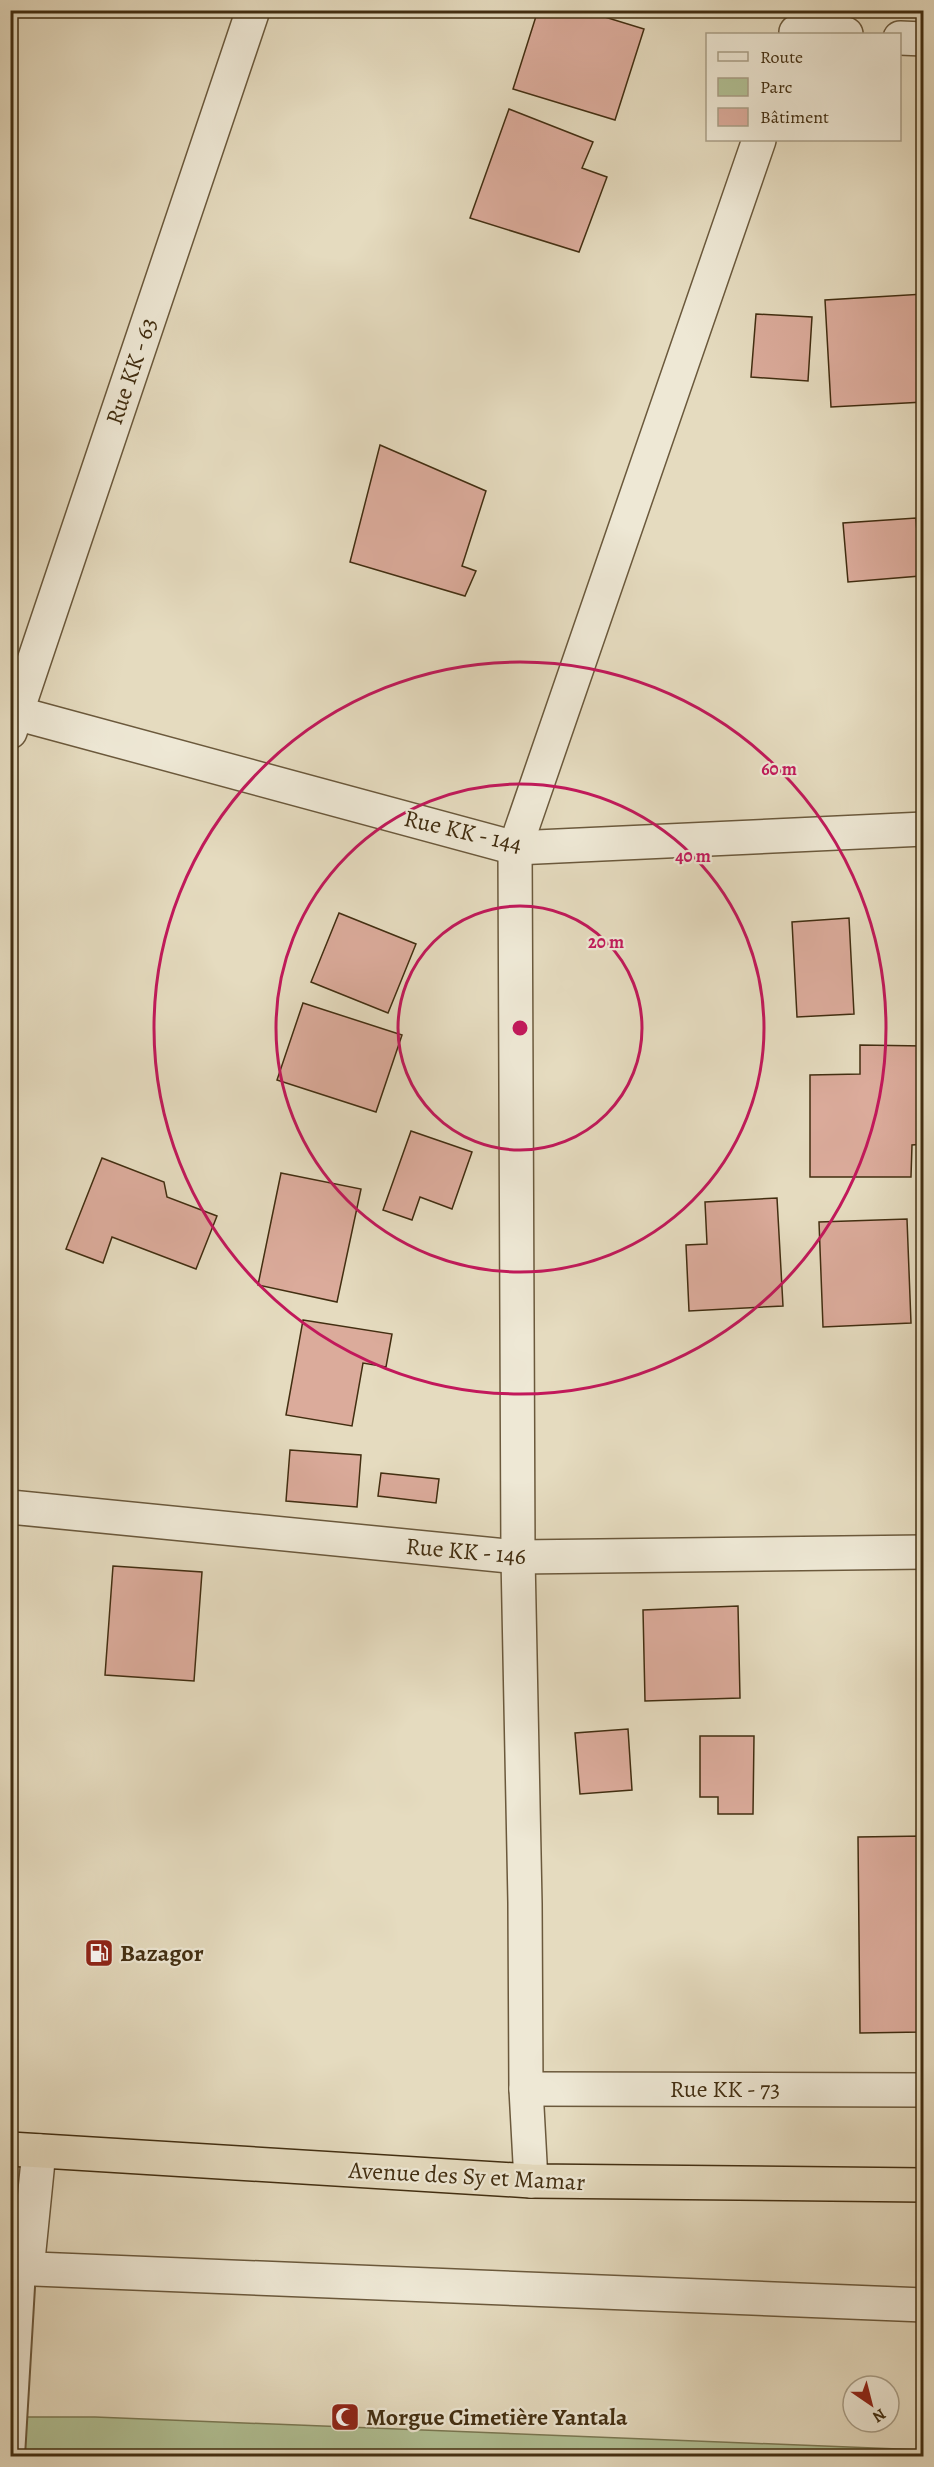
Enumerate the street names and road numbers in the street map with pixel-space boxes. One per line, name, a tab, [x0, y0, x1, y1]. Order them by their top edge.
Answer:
street label: Rue KK - 63	[98, 313, 164, 429]
street label: Rue KK - 144	[401, 802, 525, 860]
street label: Rue KK - 146	[405, 1530, 527, 1572]
street label: Rue KK - 73	[670, 2073, 780, 2105]
street label: Avenue des Sy et Mamar	[347, 2154, 586, 2198]

